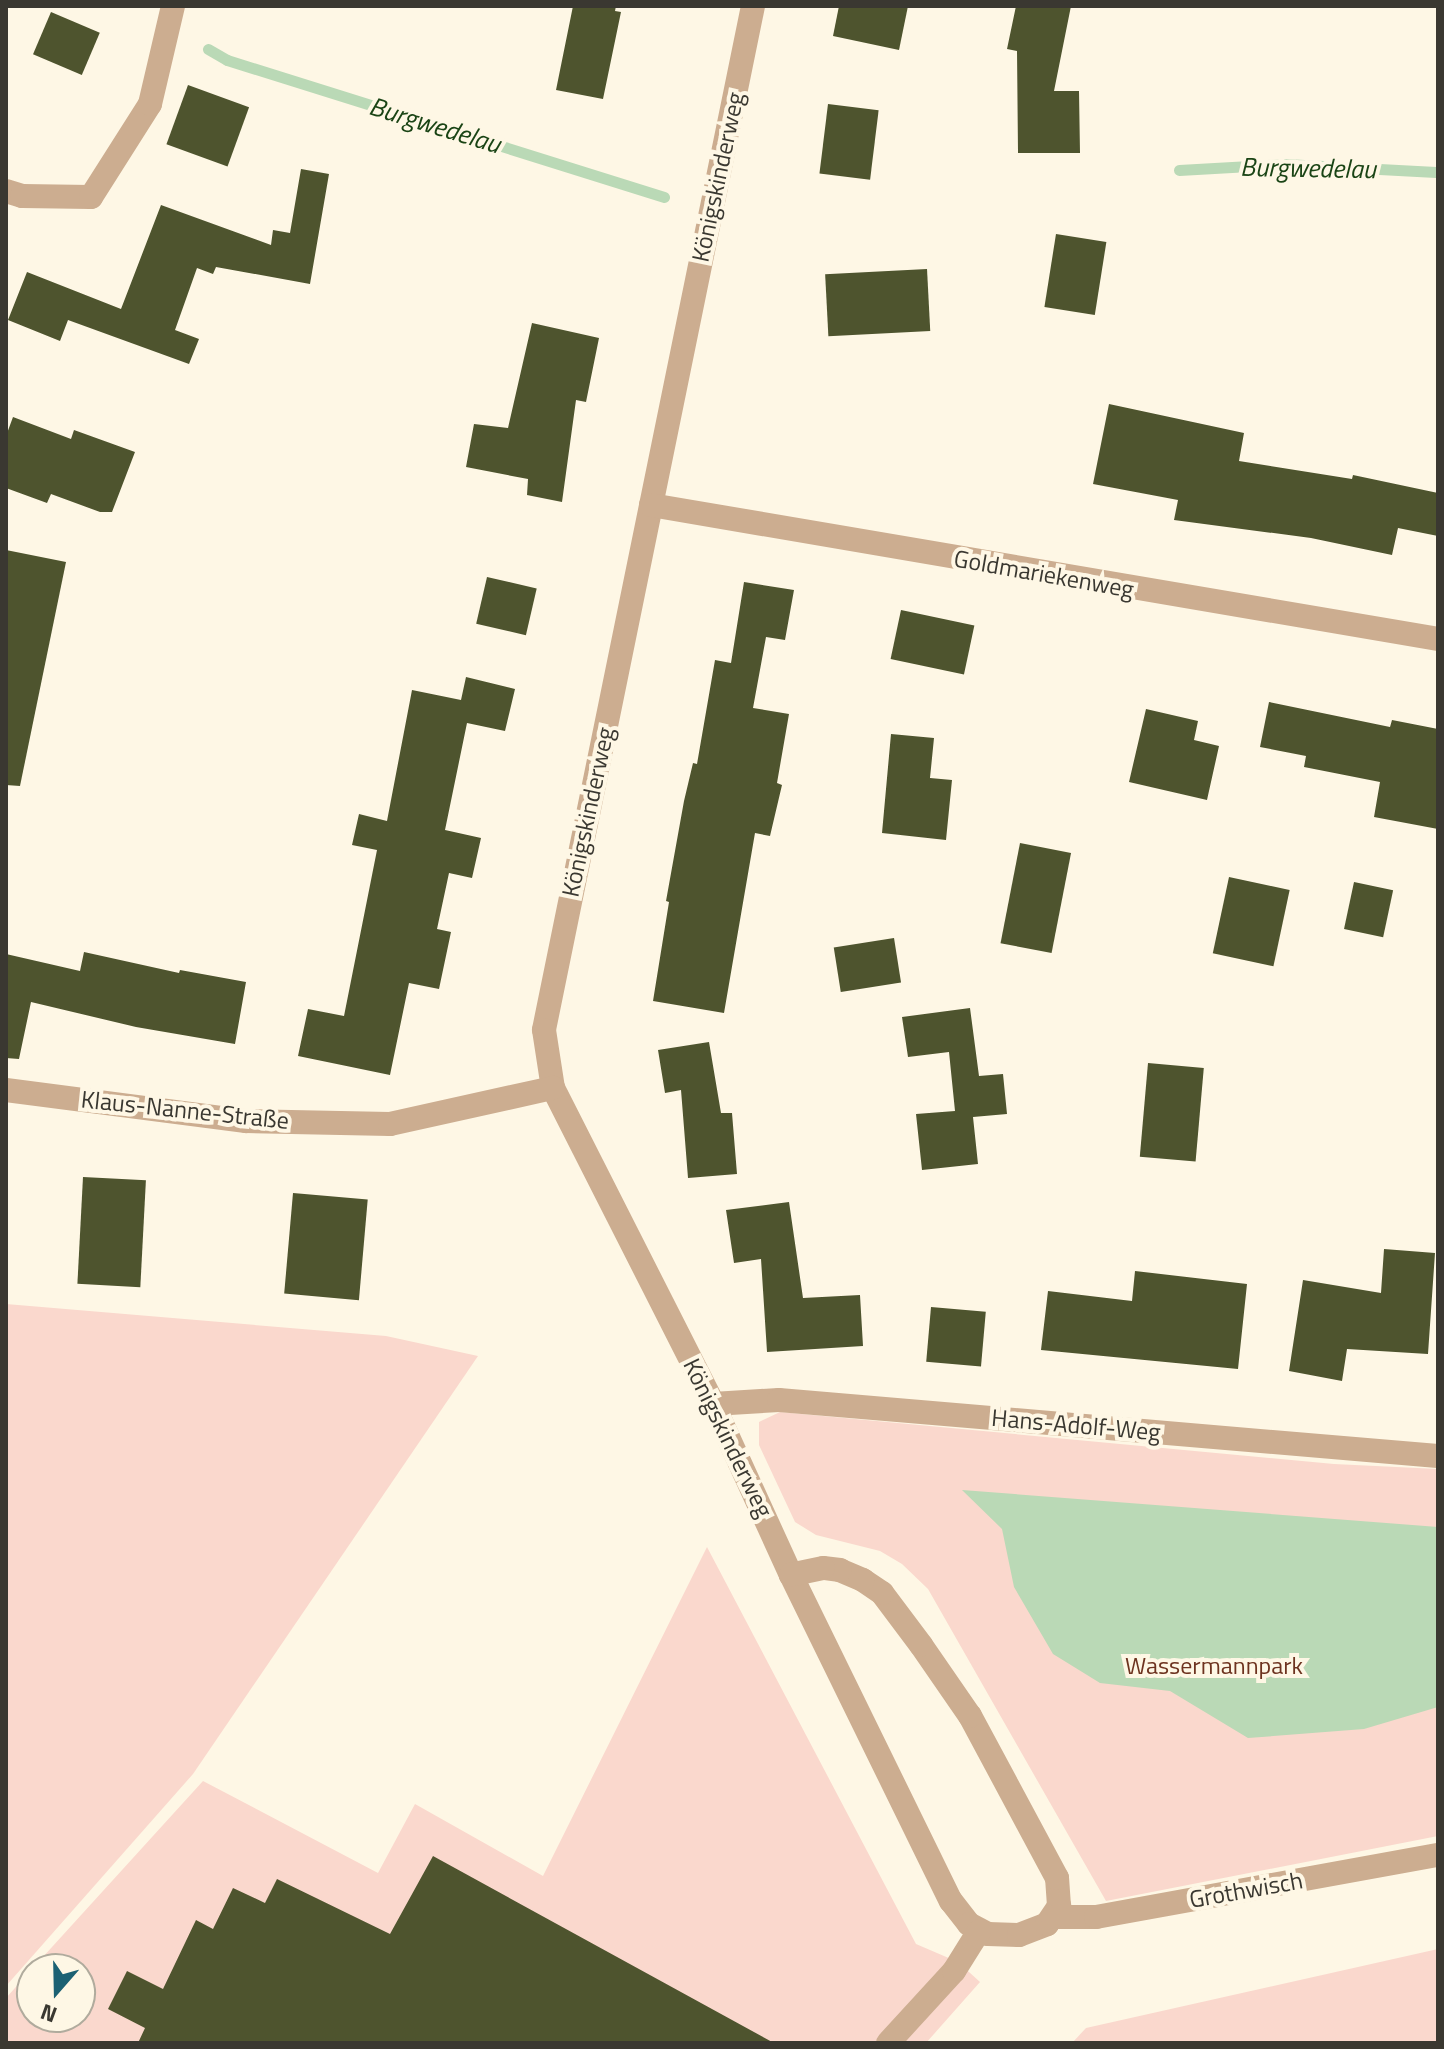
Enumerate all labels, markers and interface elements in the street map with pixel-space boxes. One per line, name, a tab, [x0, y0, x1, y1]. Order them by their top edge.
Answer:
street label: Königskinderweg	[686, 89, 750, 265]
water label: Burgwedelau	[366, 90, 504, 160]
water label: Burgwedelau	[1240, 151, 1376, 185]
street label: Goldmariekenweg	[952, 544, 1136, 604]
street label: Königskinderweg	[556, 724, 620, 900]
street label: Klaus-Nanne-Straße	[80, 1085, 290, 1135]
street label: Königskinderweg	[677, 1354, 779, 1522]
street label: Hans-Adolf-Weg	[990, 1403, 1162, 1447]
park label: Wassermannpark	[1125, 1652, 1303, 1680]
street label: Grothwisch	[1187, 1866, 1305, 1914]
north arrow	[16, 1953, 96, 2033]
text: N	[35, 1995, 61, 2032]

